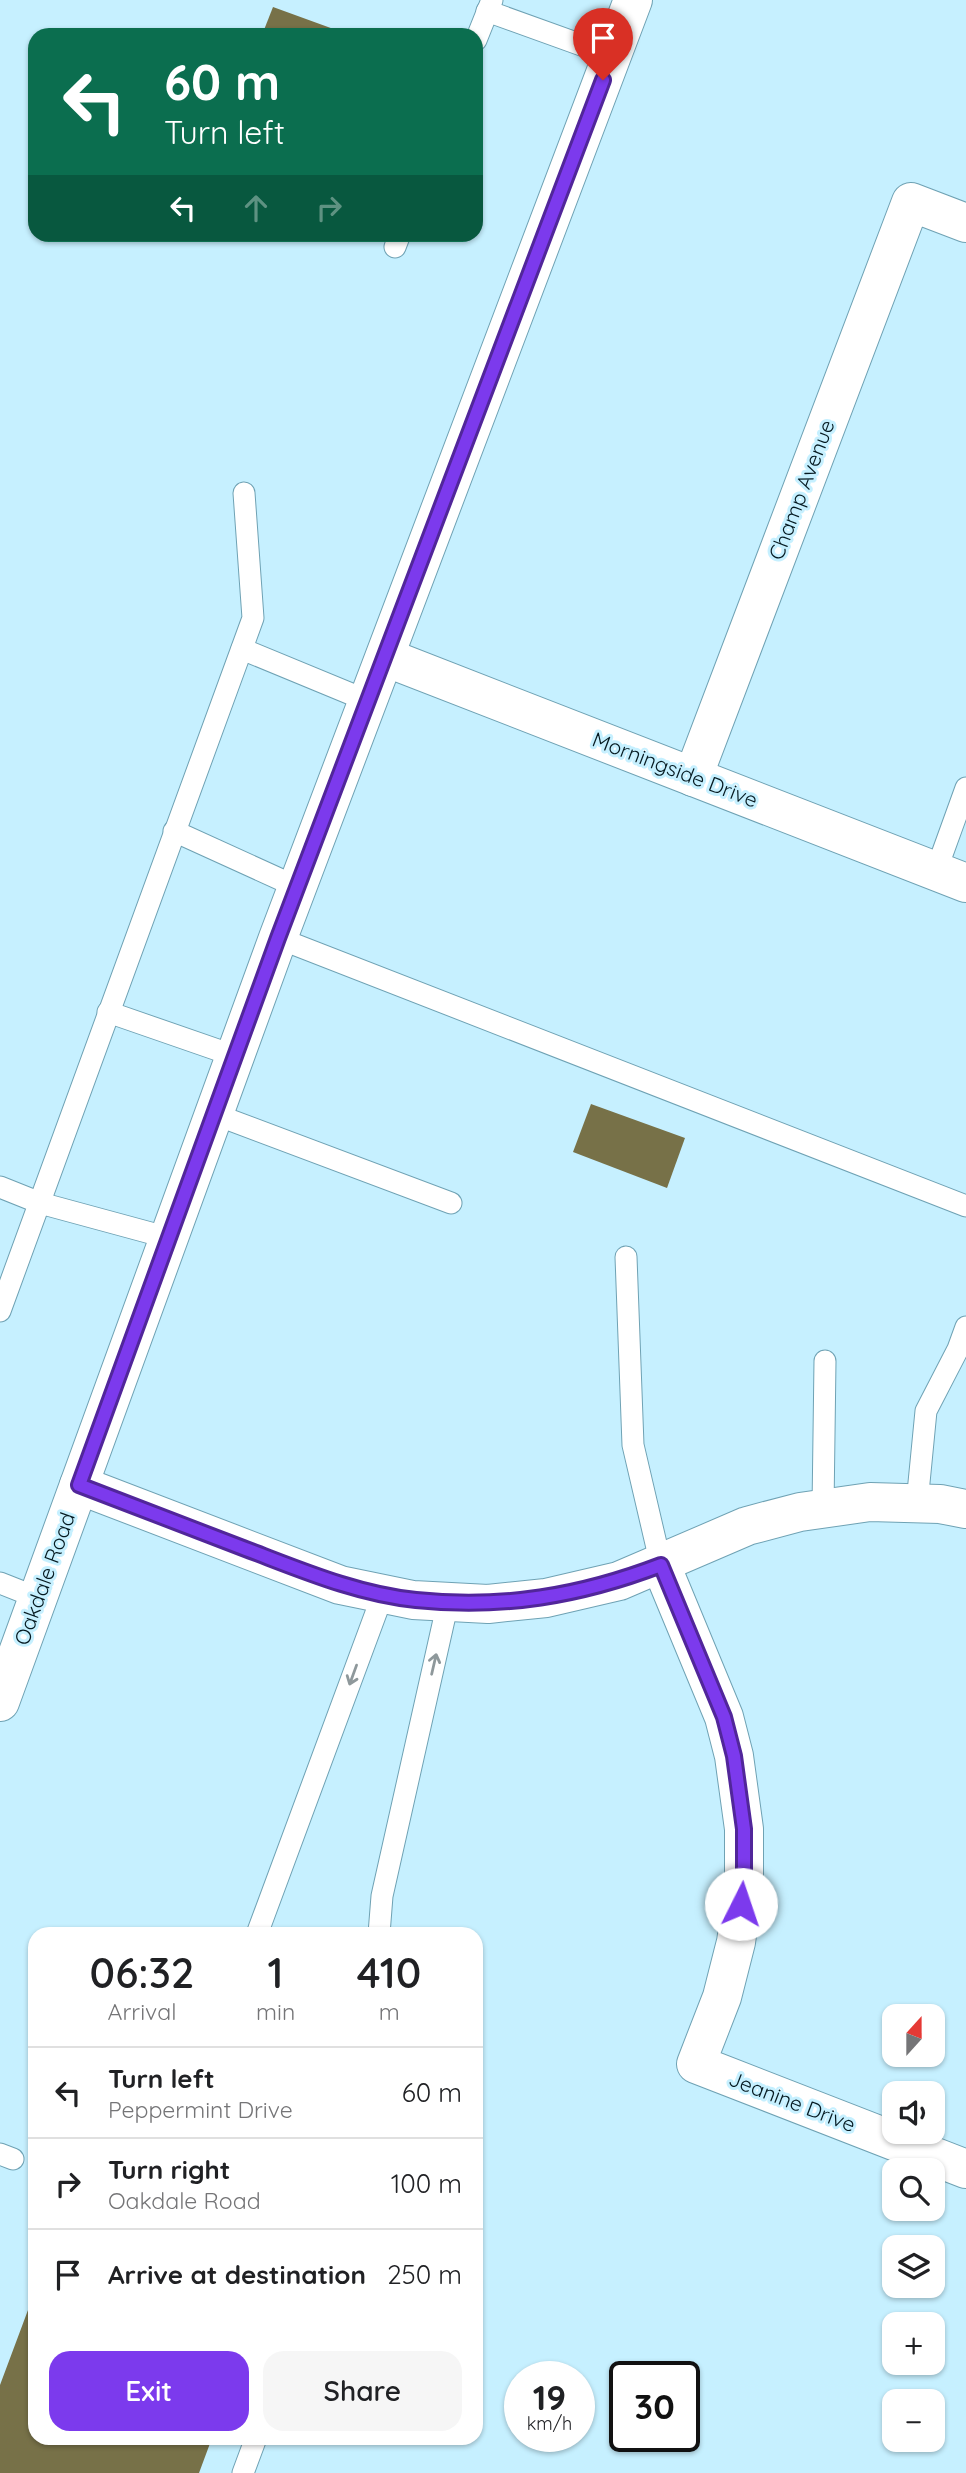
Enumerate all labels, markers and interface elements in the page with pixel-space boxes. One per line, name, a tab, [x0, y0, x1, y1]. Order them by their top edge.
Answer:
pin	[573, 8, 633, 80]
icon: arrive	[584, 19, 622, 57]
text: 60 m	[164, 51, 280, 112]
icon: left	[49, 56, 140, 147]
text: Turn left	[164, 112, 285, 152]
icon: left	[164, 189, 202, 227]
icon: ahead	[237, 189, 275, 227]
icon: right	[310, 189, 348, 227]
street label: Champ Avenue	[762, 416, 840, 563]
street label: Morningside Drive	[589, 726, 762, 813]
street label: Oakdale Road	[8, 1509, 80, 1649]
one-way arrow	[428, 1653, 442, 1676]
one-way arrow	[346, 1663, 358, 1685]
position arrow	[704, 1867, 778, 1941]
text: 06:32	[90, 1946, 194, 1999]
text: 1	[268, 1946, 284, 1999]
text: 410	[357, 1946, 421, 1999]
text: Arrival	[108, 1997, 176, 2026]
text: min	[256, 1997, 295, 2026]
text: m	[379, 1997, 400, 2026]
north arrow	[882, 2004, 945, 2067]
map controls	[882, 2004, 945, 2452]
text: Turn left	[108, 2062, 215, 2095]
street label: Jeanine Drive	[725, 2065, 859, 2137]
icon: left	[49, 2074, 87, 2112]
text: 60 m	[402, 2076, 462, 2109]
button: sound	[882, 2081, 945, 2144]
text: Peppermint Drive	[108, 2095, 293, 2124]
text: Turn right	[108, 2153, 230, 2186]
button: search	[882, 2158, 945, 2221]
icon: right	[49, 2165, 87, 2203]
text: 100 m	[391, 2167, 462, 2200]
text: Oakdale Road	[108, 2186, 261, 2215]
button: layers	[882, 2235, 945, 2298]
icon: arrive	[49, 2256, 87, 2294]
text: Arrive at destination	[108, 2258, 366, 2291]
text: 250 m	[387, 2258, 462, 2291]
button: +	[882, 2312, 945, 2375]
button: Exit	[49, 2351, 249, 2431]
button: Share	[263, 2351, 462, 2431]
speed limit sign: 30	[609, 2361, 700, 2452]
text: 19	[533, 2375, 566, 2419]
button: −	[882, 2389, 945, 2452]
text: km/h	[527, 2412, 572, 2435]

